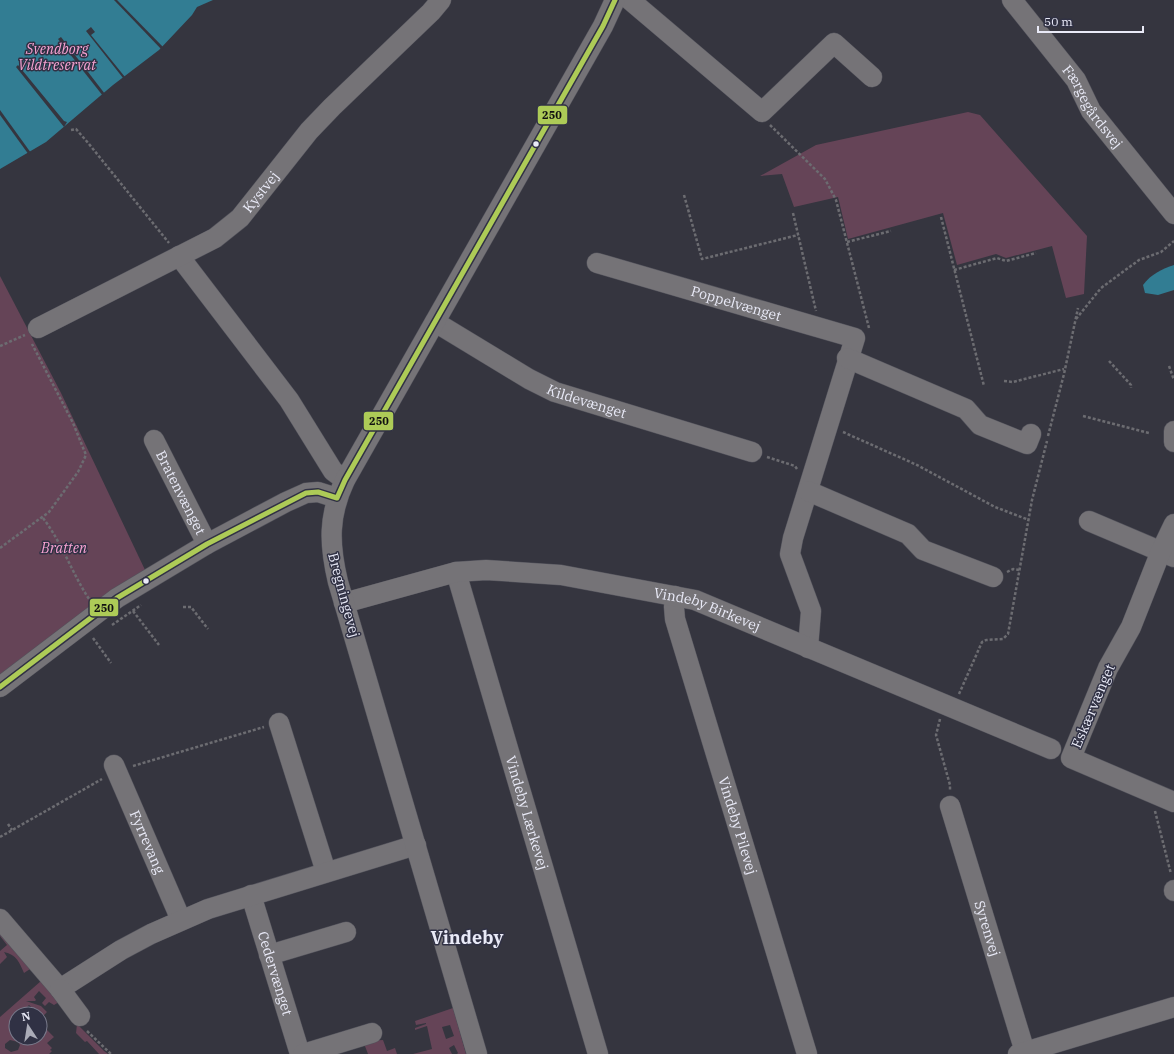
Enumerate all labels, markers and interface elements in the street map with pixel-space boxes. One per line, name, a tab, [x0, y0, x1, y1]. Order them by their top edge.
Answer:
scale bar	[1038, 8, 1143, 34]
text: 50 m	[1044, 14, 1073, 29]
park label: Svendborg Vildtreservat	[18, 40, 97, 74]
street label: Færgegårdsvej	[1058, 61, 1127, 152]
line badge: 250	[537, 105, 568, 125]
text: 250	[542, 108, 562, 122]
unlabelled marker	[531, 139, 541, 149]
street label: Kystvej	[239, 168, 283, 216]
street label: Poppelvænget	[689, 282, 784, 325]
street label: Kildevænget	[544, 380, 629, 422]
line badge: 250	[363, 411, 394, 431]
text: 250	[369, 414, 389, 428]
street label: Bratenvænget	[152, 447, 210, 538]
park label: Bratten	[40, 539, 87, 557]
street label: Bregningevej	[324, 551, 364, 639]
unlabelled marker	[141, 576, 151, 586]
street label: Vindeby Birkevej	[652, 583, 763, 635]
line badge: 250	[89, 598, 119, 617]
text: 250	[94, 601, 114, 615]
street label: Eskærvænget	[1067, 661, 1119, 751]
street label: Vindeby Lærkevej	[502, 754, 552, 872]
street label: Vindeby Pilevej	[714, 774, 761, 877]
street label: Fyrrevang	[126, 808, 169, 877]
street label: Syrenvej	[970, 898, 1004, 958]
district label: Vindeby	[431, 926, 504, 949]
street label: Cedervænget	[254, 929, 297, 1018]
north arrow	[8, 1006, 48, 1046]
text: N	[20, 1008, 32, 1024]

